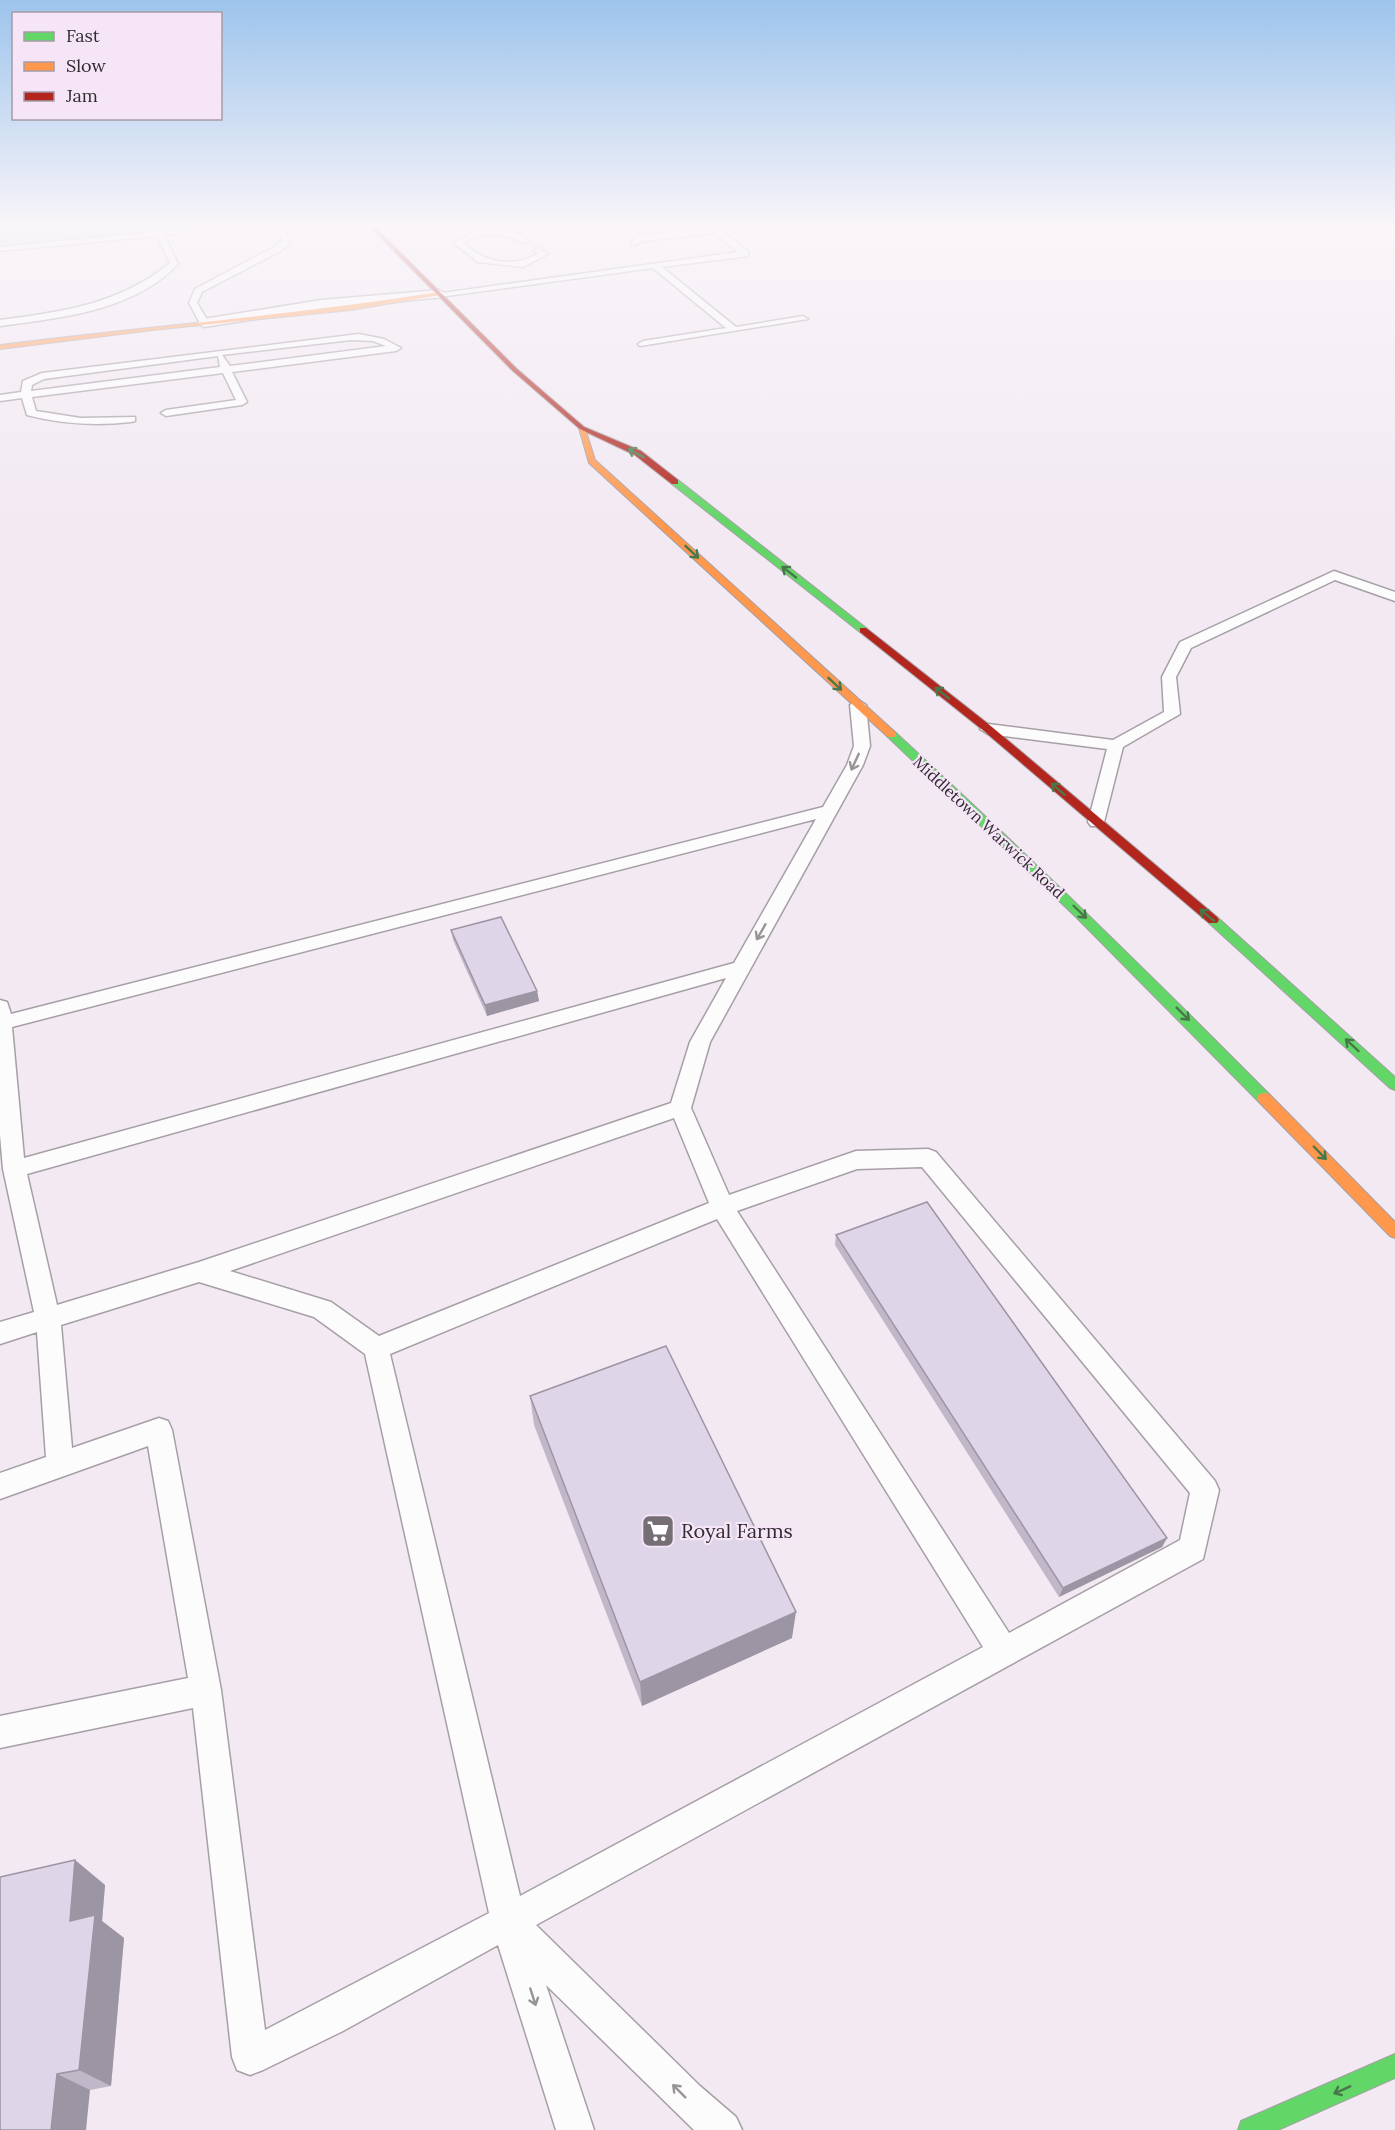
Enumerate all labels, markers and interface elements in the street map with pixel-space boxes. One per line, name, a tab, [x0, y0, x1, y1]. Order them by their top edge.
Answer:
legend	[12, 12, 222, 120]
text: Fast	[66, 24, 100, 47]
text: Slow	[66, 54, 106, 77]
text: Jam	[65, 84, 98, 107]
one-way arrow	[627, 447, 645, 458]
one-way arrow	[684, 545, 699, 559]
one-way arrow	[782, 566, 798, 579]
one-way arrow	[828, 677, 843, 691]
one-way arrow	[935, 687, 951, 700]
one-way arrow	[849, 752, 861, 770]
street label: Middletown Warwick Road	[909, 752, 1069, 903]
one-way arrow	[1051, 782, 1066, 796]
one-way arrow	[1073, 905, 1088, 920]
one-way arrow	[1199, 908, 1215, 921]
one-way arrow	[755, 923, 767, 940]
one-way arrow	[1175, 1006, 1190, 1021]
one-way arrow	[1345, 1038, 1360, 1052]
one-way arrow	[1312, 1145, 1327, 1160]
supermarket icon: Royal Farms	[640, 1513, 676, 1549]
place label: Royal Farms	[681, 1518, 793, 1543]
one-way arrow	[528, 1987, 539, 2005]
one-way arrow	[672, 2084, 687, 2099]
one-way arrow	[1333, 2084, 1351, 2096]

